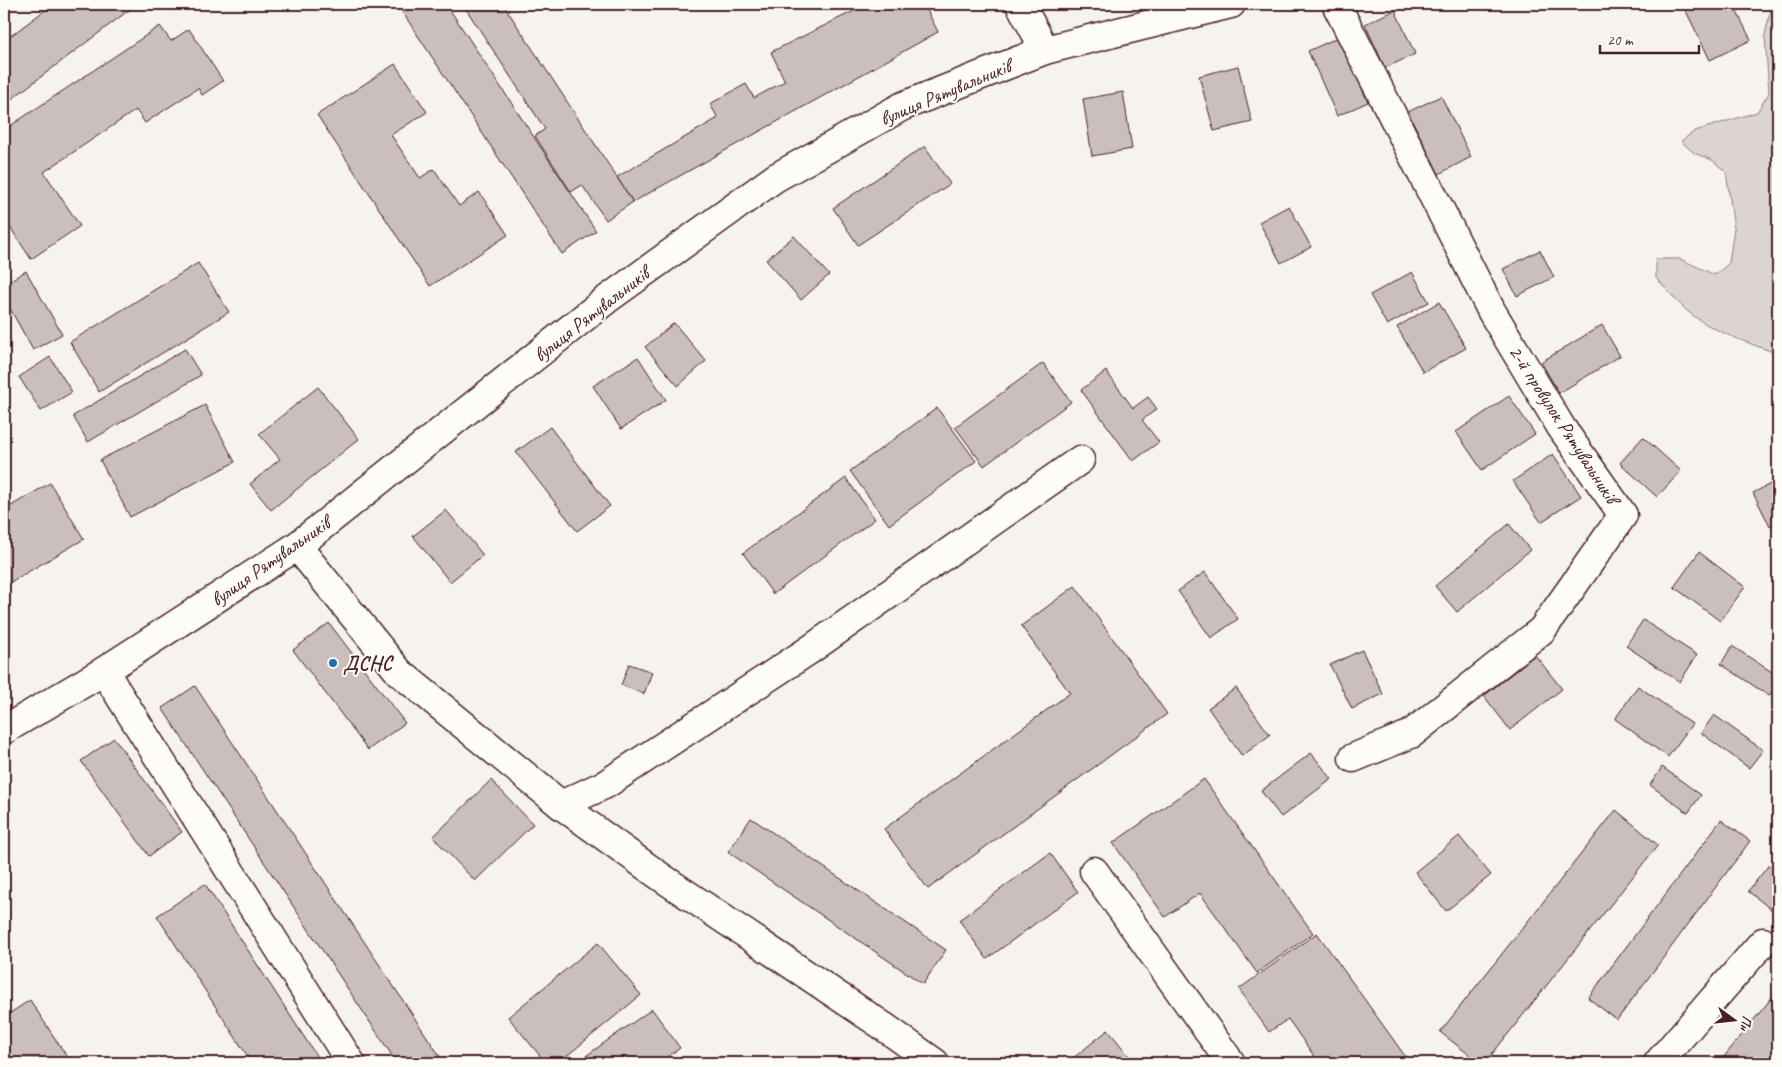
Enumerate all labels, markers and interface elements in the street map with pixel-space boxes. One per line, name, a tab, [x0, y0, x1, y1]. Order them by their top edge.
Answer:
scale bar	[1600, 22, 1698, 54]
text: 20 m	[1607, 31, 1634, 50]
street label: вулиця Рятувальників	[876, 52, 1019, 131]
street label: вулиця Рятувальників	[528, 258, 658, 367]
street label: 2-й провулок Рятувальників	[1503, 340, 1627, 512]
street label: вулиця Рятувальників	[206, 508, 339, 612]
place label: ДСНС	[343, 651, 394, 676]
marker: ДСНС	[327, 657, 339, 669]
north arrow	[1710, 994, 1760, 1044]
text: Пн	[1736, 1014, 1756, 1033]

